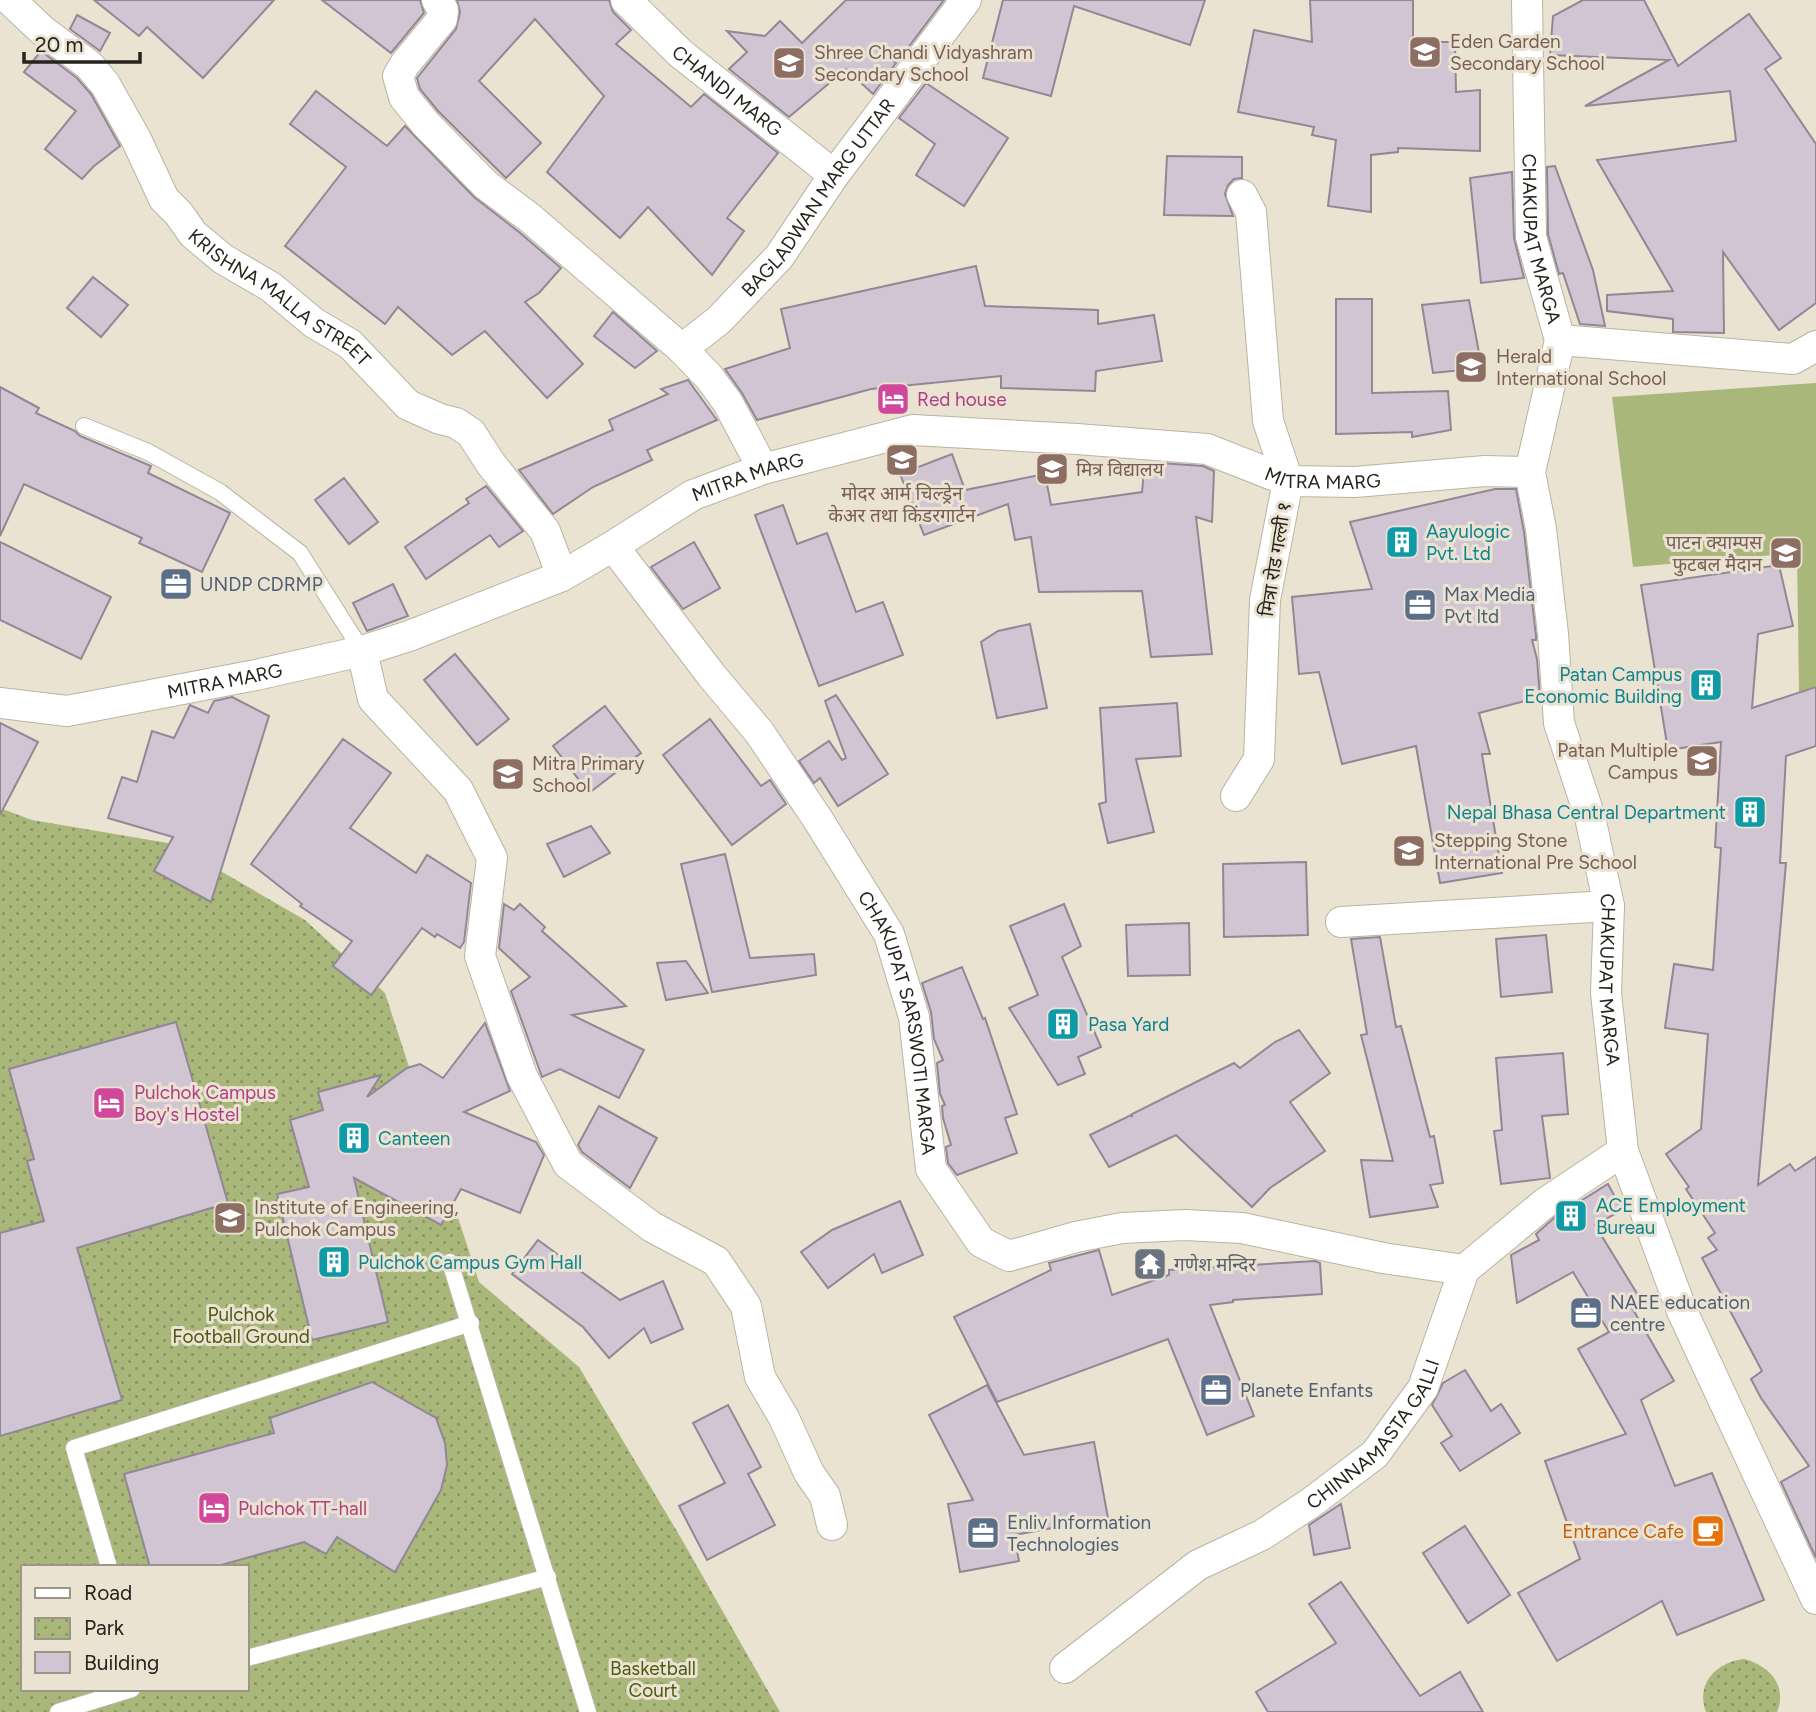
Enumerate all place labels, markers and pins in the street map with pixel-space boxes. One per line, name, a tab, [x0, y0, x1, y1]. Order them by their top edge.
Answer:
place label: Eden Garden Secondary School	[1450, 30, 1605, 75]
school or university icon: Eden Garden Secondary School	[1406, 33, 1444, 71]
place label: Shree Chandi Vidyashram Secondary School	[814, 41, 1033, 86]
school or university icon: Shree Chandi Vidyashram Secondary School	[770, 44, 808, 82]
place label: Herald International School	[1496, 345, 1667, 390]
school or university icon: Herald International School	[1452, 348, 1490, 386]
hotel icon: Red house	[874, 380, 912, 418]
place label: Red house	[917, 388, 1007, 411]
school or university icon: मोदर आर्म चिल्ड्रेन केअर तथा किंडरगार्टन	[883, 441, 921, 479]
school or university icon: मित्र विद्यालय	[1033, 450, 1071, 488]
place label: मित्र विद्यालय	[1076, 458, 1165, 481]
place label: मोदर आर्म चिल्ड्रेन केअर तथा किंडरगार्टन	[828, 482, 976, 527]
place label: Aayulogic Pvt. Ltd	[1426, 520, 1510, 565]
building icon: Aayulogic Pvt. Ltd	[1383, 523, 1421, 561]
place label: पाटन क्याम्पस फुटबल मैदान	[1666, 531, 1763, 577]
school or university icon: पाटन क्याम्पस फुटबल मैदान	[1767, 534, 1805, 572]
office icon: UNDP CDRMP	[157, 565, 195, 603]
place label: UNDP CDRMP	[200, 573, 323, 596]
place label: Max Media Pvt ltd	[1444, 583, 1535, 628]
office icon: Max Media Pvt ltd	[1401, 586, 1439, 624]
place label: Patan Campus Economic Building	[1524, 663, 1682, 708]
building icon: Patan Campus Economic Building	[1687, 666, 1725, 704]
place label: Patan Multiple Campus	[1557, 739, 1678, 784]
school or university icon: Patan Multiple Campus	[1683, 742, 1721, 780]
place label: Mitra Primary School	[532, 752, 645, 797]
school or university icon: Mitra Primary School	[489, 755, 527, 793]
building icon: Nepal Bhasa Central Department	[1731, 793, 1769, 831]
place label: Nepal Bhasa Central Department	[1447, 801, 1726, 824]
place label: Stepping Stone International Pre School	[1434, 829, 1637, 874]
school or university icon: Stepping Stone International Pre School	[1390, 832, 1428, 870]
building icon: Pasa Yard	[1044, 1005, 1082, 1043]
place label: Pasa Yard	[1088, 1013, 1169, 1036]
place label: Pulchok Campus Boy's Hostel	[134, 1081, 276, 1126]
hotel icon: Pulchok Campus Boy's Hostel	[90, 1084, 128, 1122]
building icon: Canteen	[335, 1119, 373, 1157]
place label: Canteen	[378, 1127, 450, 1150]
place label: ACE Employment Bureau	[1596, 1194, 1746, 1239]
place label: Institute of Engineering, Pulchok Campus	[254, 1196, 459, 1241]
building icon: ACE Employment Bureau	[1552, 1197, 1590, 1235]
school or university icon: Institute of Engineering, Pulchok Campus	[211, 1199, 249, 1237]
building icon: Pulchok Campus Gym Hall	[315, 1243, 353, 1281]
temple icon: गणेश मन्दिर	[1131, 1245, 1169, 1283]
place label: Pulchok Campus Gym Hall	[358, 1251, 582, 1274]
place label: गणेश मन्दिर	[1174, 1253, 1257, 1276]
place label: NAEE education centre	[1610, 1291, 1750, 1336]
office icon: NAEE education centre	[1567, 1294, 1605, 1332]
office icon: Planete Enfants	[1197, 1371, 1235, 1409]
place label: Planete Enfants	[1240, 1379, 1373, 1402]
hotel icon: Pulchok TT-hall	[195, 1489, 233, 1527]
place label: Pulchok TT-hall	[238, 1497, 367, 1520]
place label: Enliv Information Technologies	[1007, 1511, 1151, 1556]
cafe icon: Entrance Cafe	[1689, 1512, 1727, 1550]
office icon: Enliv Information Technologies	[964, 1514, 1002, 1552]
place label: Entrance Cafe	[1562, 1520, 1684, 1543]

